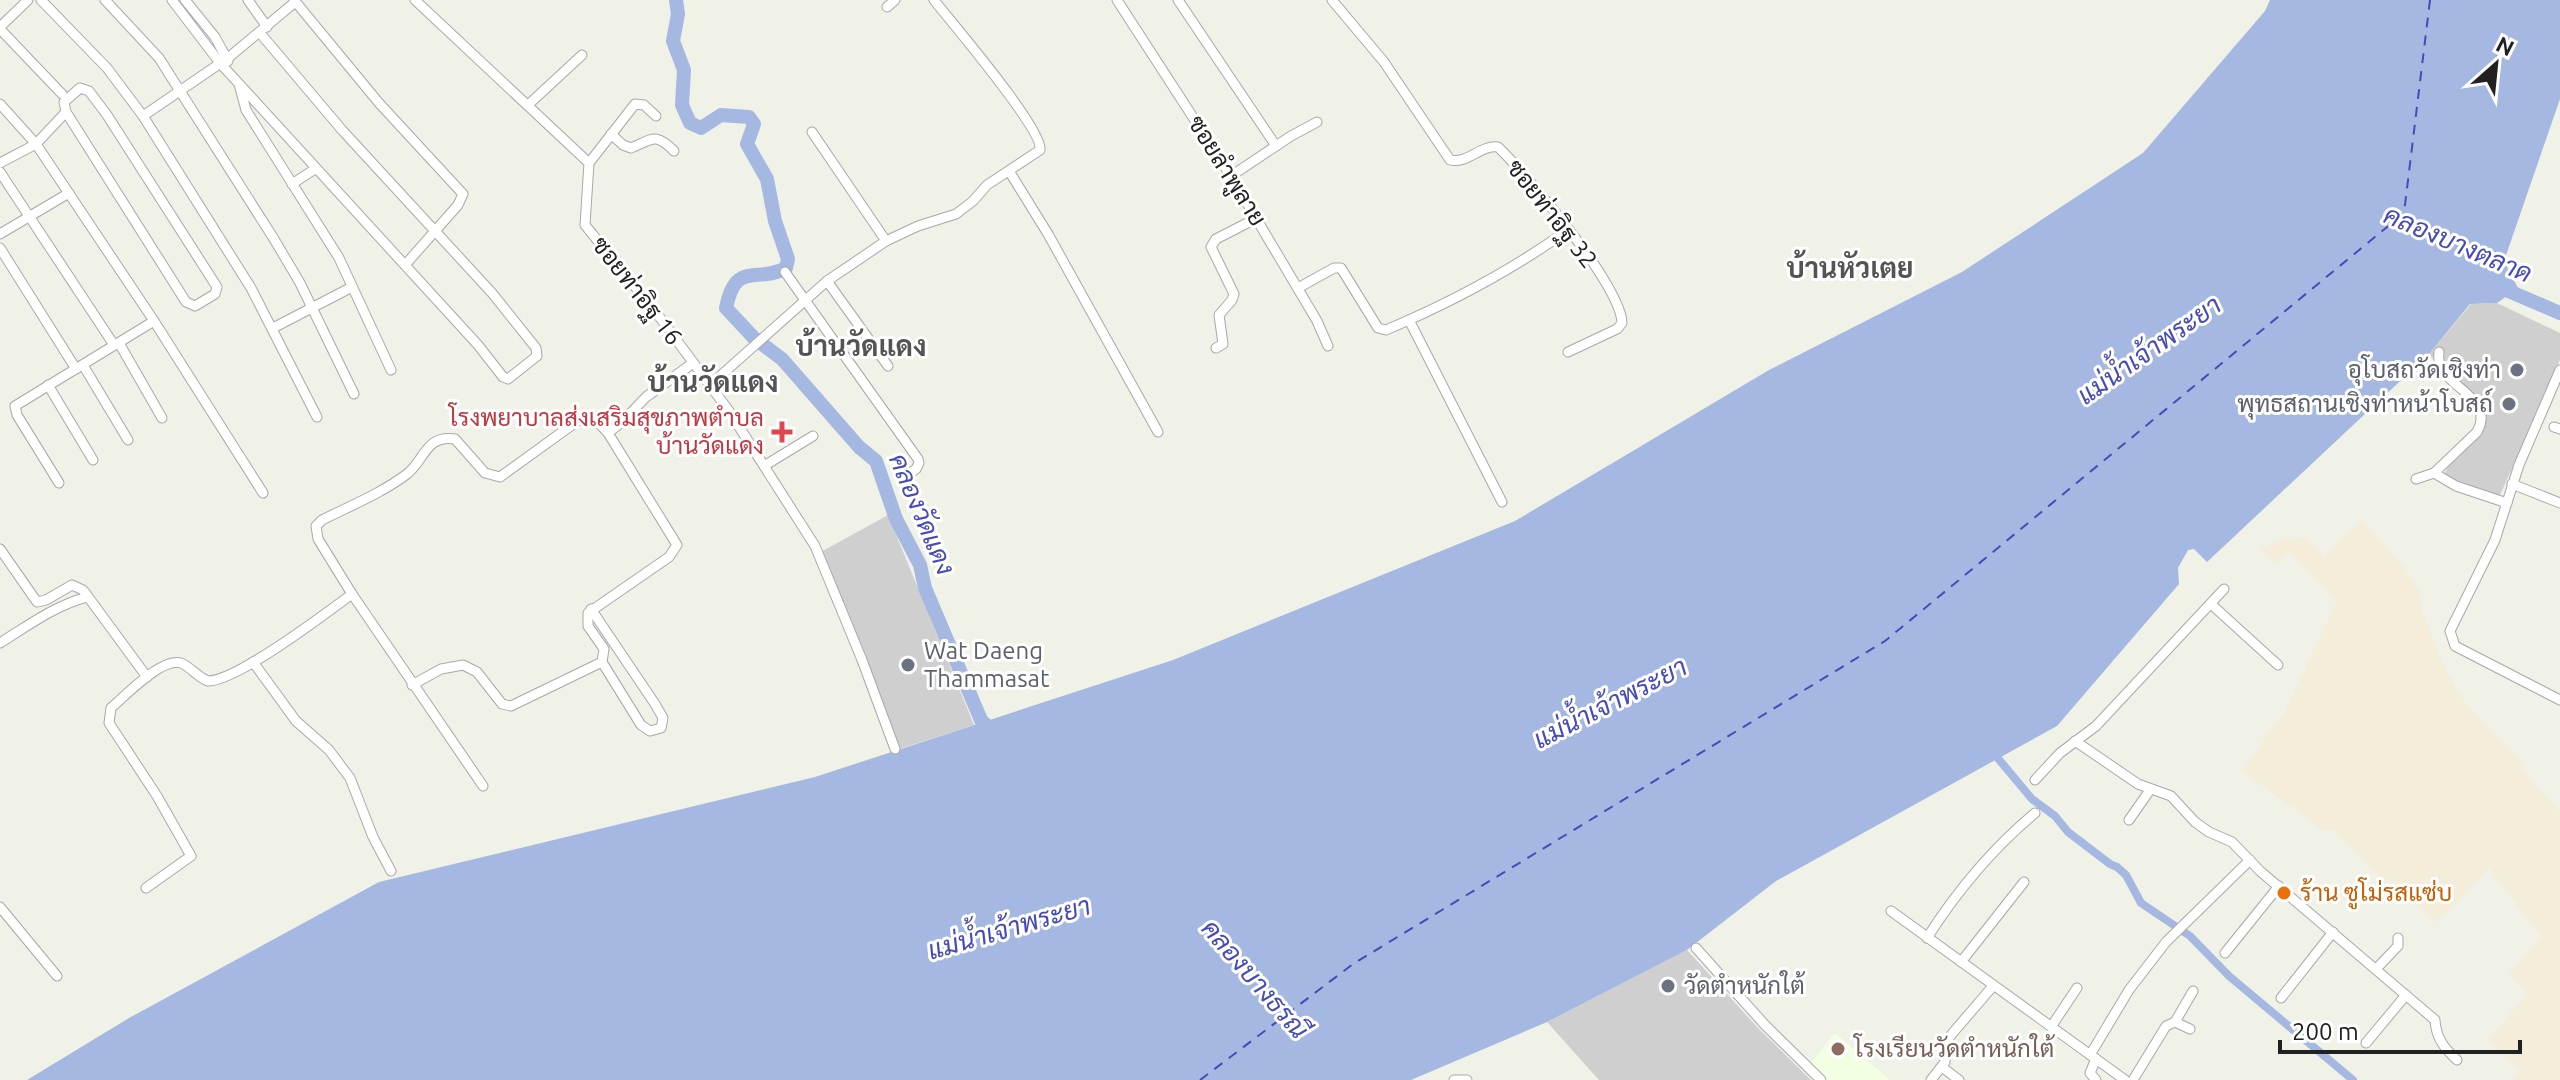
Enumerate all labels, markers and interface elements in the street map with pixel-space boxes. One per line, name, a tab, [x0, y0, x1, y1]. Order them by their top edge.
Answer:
north arrow	[2456, 24, 2536, 104]
text: N	[2492, 31, 2518, 61]
street label: ซอยลำพูลาย	[1180, 111, 1272, 233]
street label: ซอยท่าอิฐ 32	[1499, 154, 1603, 275]
water label: คลองบางตลาด	[2380, 199, 2537, 288]
street label: ซอยท่าอิฐ 16	[584, 231, 688, 352]
district label: บ้านหัวเตย	[1787, 249, 1913, 283]
water label: แม่น้ำเจ้าพระยา	[2068, 285, 2226, 410]
district label: บ้านวัดแดง	[796, 327, 926, 361]
place label: อุโบสถวัดเชิงท่า	[2348, 354, 2501, 386]
marker: อุโบสถวัดเชิงท่า	[2508, 361, 2526, 379]
district label: บ้านวัดแดง	[648, 363, 778, 397]
place label: พุทธสถานเชิงท่าหน้าโบสถ์	[2237, 388, 2493, 420]
marker: พุทธสถานเชิงท่าหน้าโบสถ์	[2500, 395, 2518, 413]
place label: โรงพยาบาลส่งเสริมสุขภาพตำบล บ้านวัดแดง	[447, 402, 764, 459]
marker: โรงพยาบาลส่งเสริมสุขภาพตำบล บ้านวัดแดง	[771, 421, 793, 443]
water label: คลองวัดแดง	[884, 448, 962, 579]
place label: Wat Daeng Thammasat	[924, 637, 1050, 692]
water label: แม่น้ำเจ้าพระยา	[1526, 646, 1691, 754]
marker: Wat Daeng Thammasat	[899, 656, 917, 674]
place label: ร้าน ซูโม่รสแซ่บ	[2300, 877, 2452, 910]
marker: ร้าน ซูโม่รสแซ่บ	[2275, 884, 2293, 902]
water label: แม่น้ำเจ้าพระยา	[922, 885, 1094, 965]
water label: คลองบางธรณี	[1196, 913, 1317, 1045]
place label: วัดตำหนักใต้	[1684, 970, 1805, 999]
marker: วัดตำหนักใต้	[1659, 977, 1677, 995]
scale bar	[2280, 1004, 2520, 1054]
text: 200 m	[2292, 1018, 2359, 1045]
place label: โรงเรียนวัดตำหนักใต้	[1852, 1033, 2055, 1062]
marker: โรงเรียนวัดตำหนักใต้	[1829, 1040, 1847, 1058]

